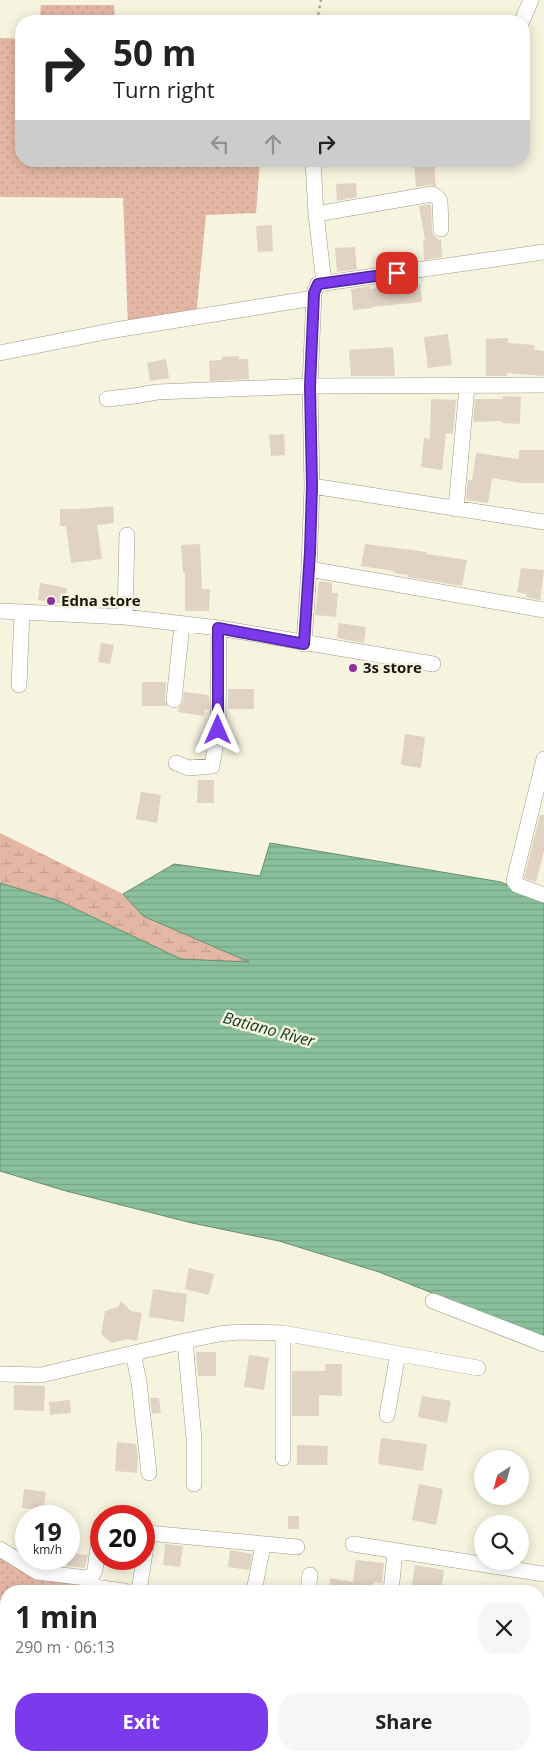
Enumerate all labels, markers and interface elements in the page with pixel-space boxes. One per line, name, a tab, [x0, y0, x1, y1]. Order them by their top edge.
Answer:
text: 50 m	[113, 29, 196, 76]
icon: right	[30, 35, 95, 100]
text: Turn right	[113, 74, 215, 104]
icon: left	[206, 130, 234, 158]
icon: ahead	[259, 130, 287, 158]
icon: right	[312, 130, 340, 158]
pin	[376, 252, 418, 294]
icon: arrive	[383, 259, 411, 287]
place label: Edna store	[61, 590, 141, 610]
marker: Edna store	[45, 595, 57, 607]
place label: 3s store	[363, 657, 422, 677]
marker: 3s store	[347, 662, 359, 674]
position arrow	[191, 703, 243, 755]
water label: Batiano River	[221, 1006, 318, 1052]
north arrow	[474, 1450, 529, 1505]
map controls	[474, 1450, 529, 1570]
speed limit sign: 20	[90, 1505, 155, 1570]
text: 19	[33, 1514, 62, 1548]
button: search	[474, 1515, 529, 1570]
text: km/h	[33, 1541, 62, 1558]
text: 1 min	[15, 1596, 98, 1637]
button: close	[478, 1602, 530, 1654]
text: 290 m · 06:13	[15, 1636, 115, 1658]
button: Exit	[15, 1693, 268, 1751]
button: Share	[278, 1693, 530, 1751]

